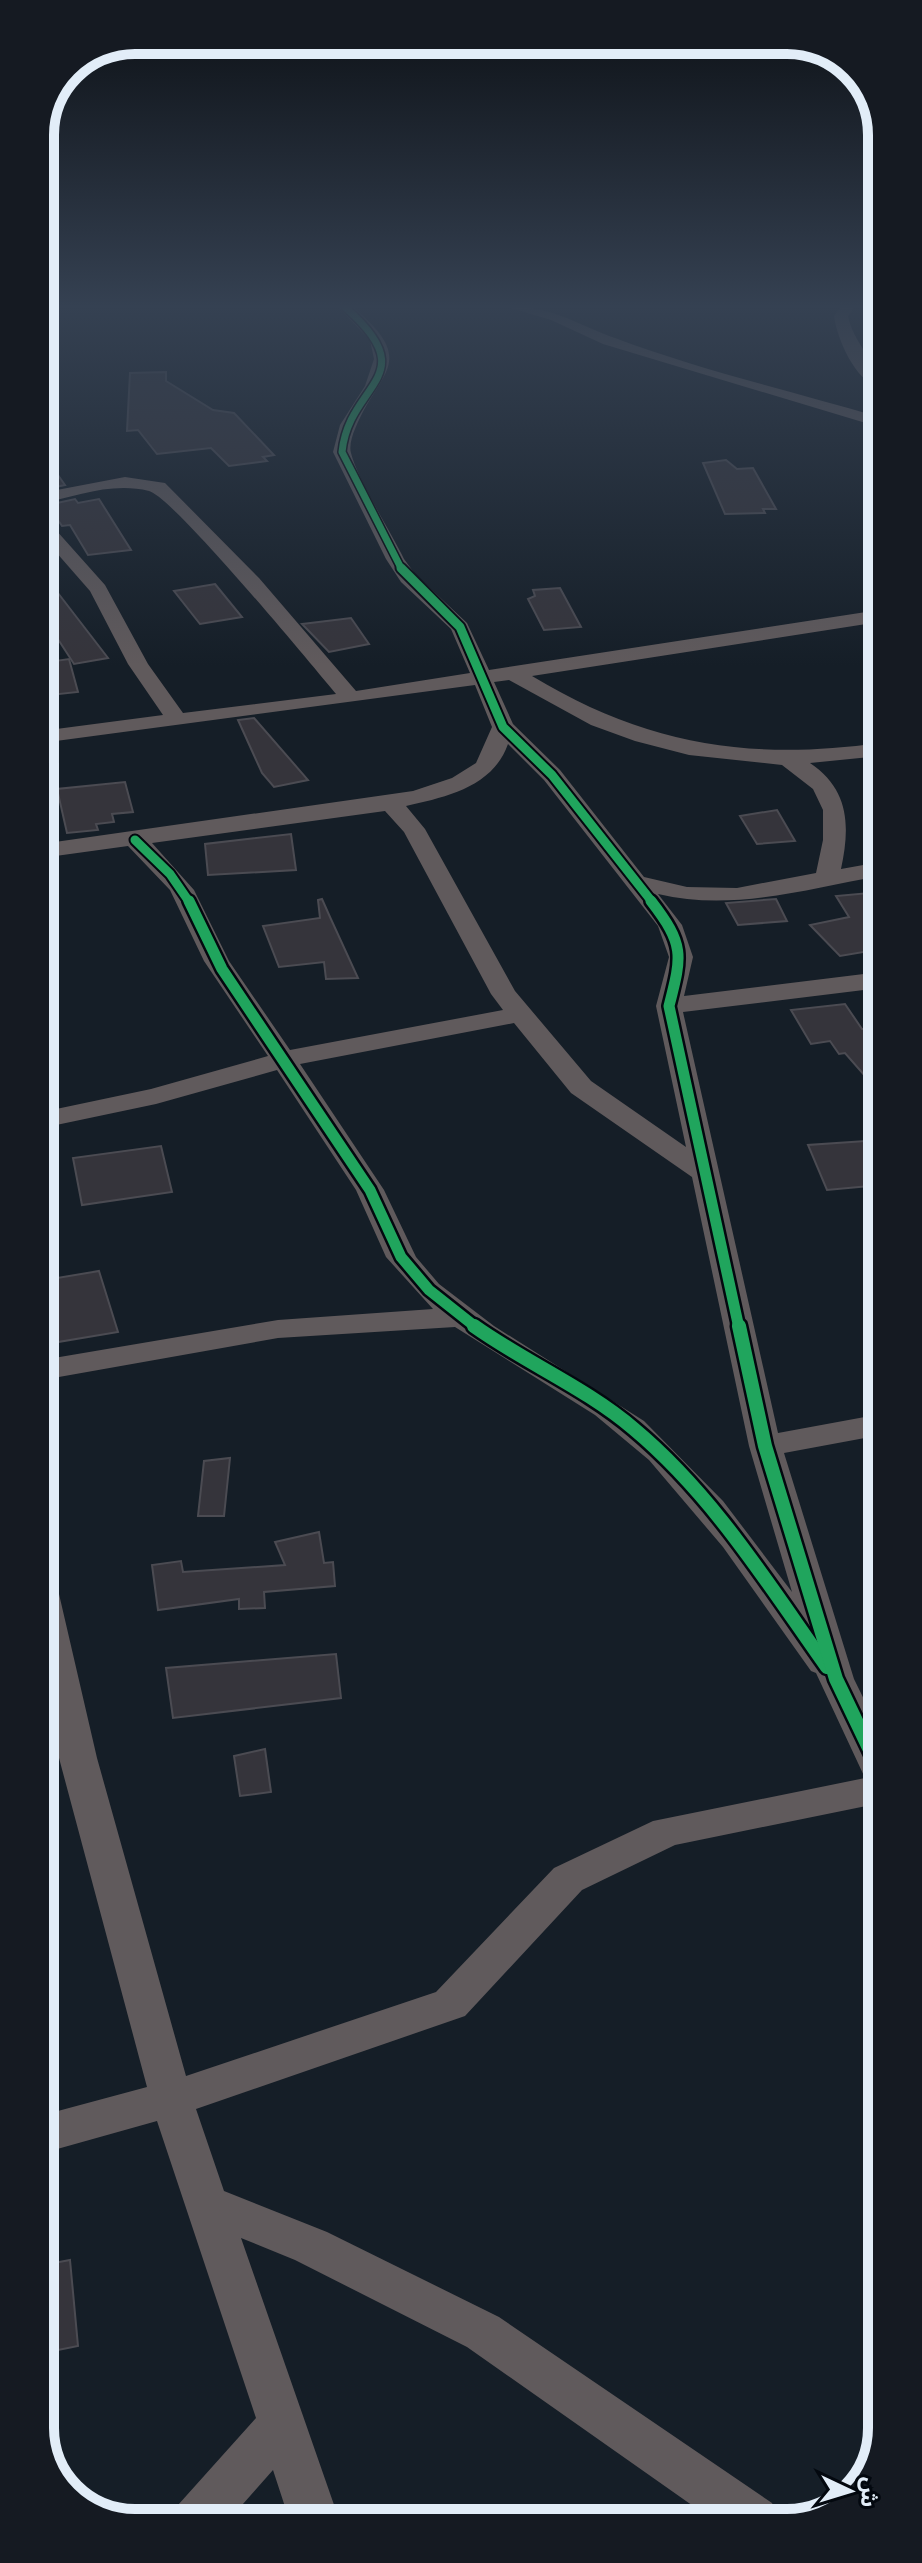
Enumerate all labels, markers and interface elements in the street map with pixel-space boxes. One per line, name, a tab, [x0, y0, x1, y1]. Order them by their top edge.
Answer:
north arrow	[810, 2451, 890, 2531]
text: ش	[856, 2476, 881, 2508]

